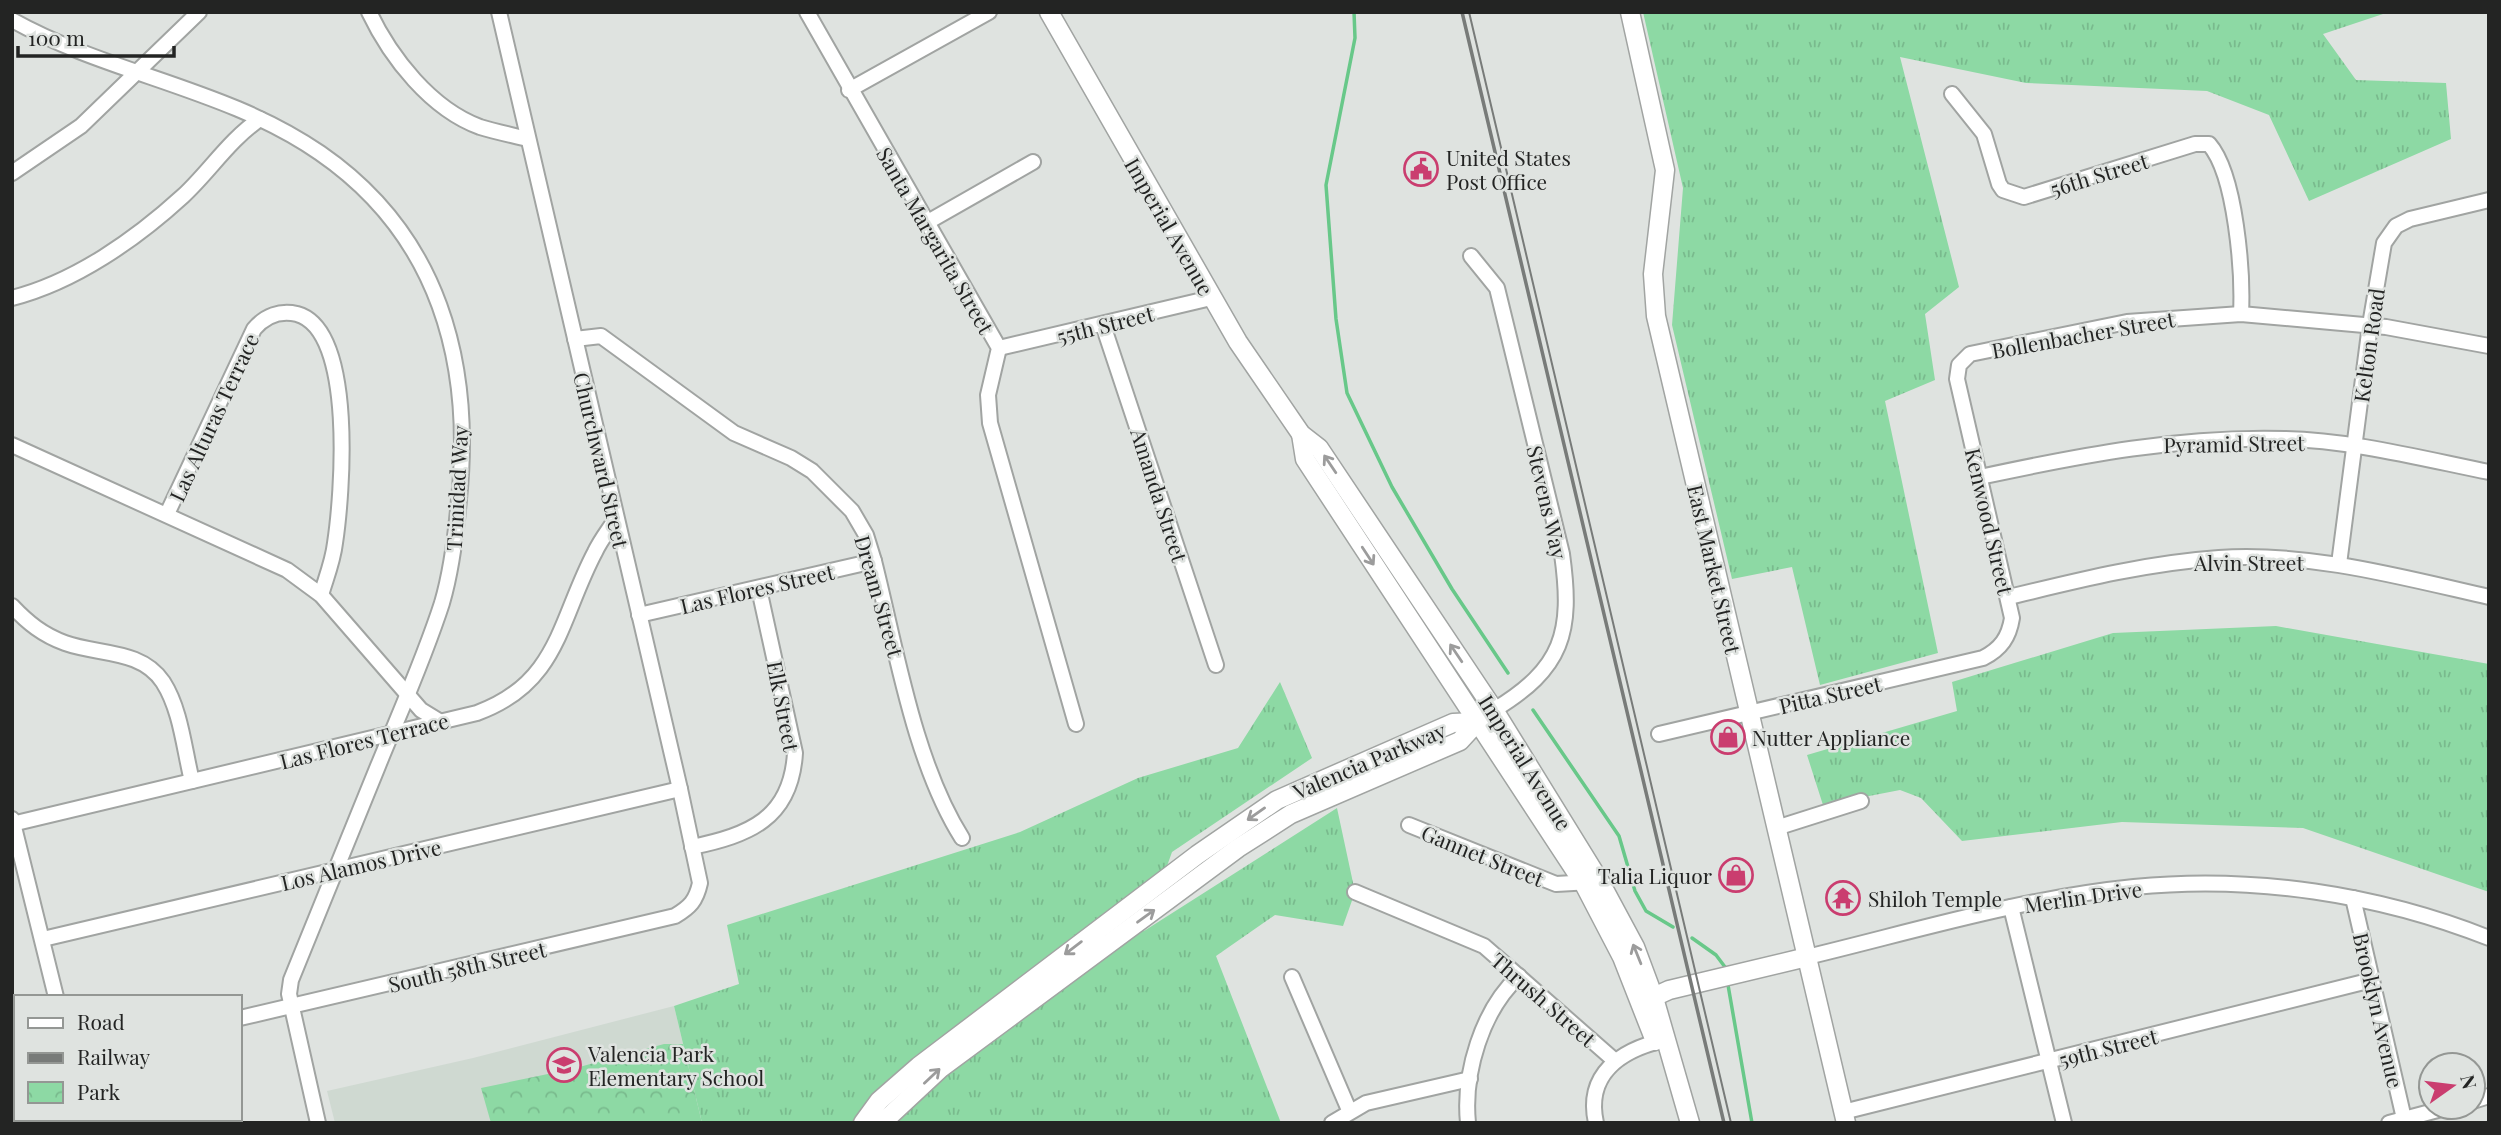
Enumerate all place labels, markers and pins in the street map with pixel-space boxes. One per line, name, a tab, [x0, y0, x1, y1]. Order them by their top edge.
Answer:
place label: United States Post Office	[1446, 143, 1571, 195]
public building icon: United States Post Office	[1402, 150, 1440, 188]
shop icon: Nutter Appliance	[1709, 718, 1747, 756]
place label: Nutter Appliance	[1752, 723, 1910, 751]
shop icon: Talia Liquor	[1717, 856, 1755, 894]
place label: Talia Liquor	[1598, 861, 1713, 889]
temple icon: Shiloh Temple	[1824, 879, 1862, 917]
place label: Shiloh Temple	[1868, 884, 2002, 912]
place label: Valencia Park Elementary School	[587, 1039, 764, 1091]
school or university icon: Valencia Park Elementary School	[545, 1046, 583, 1084]

